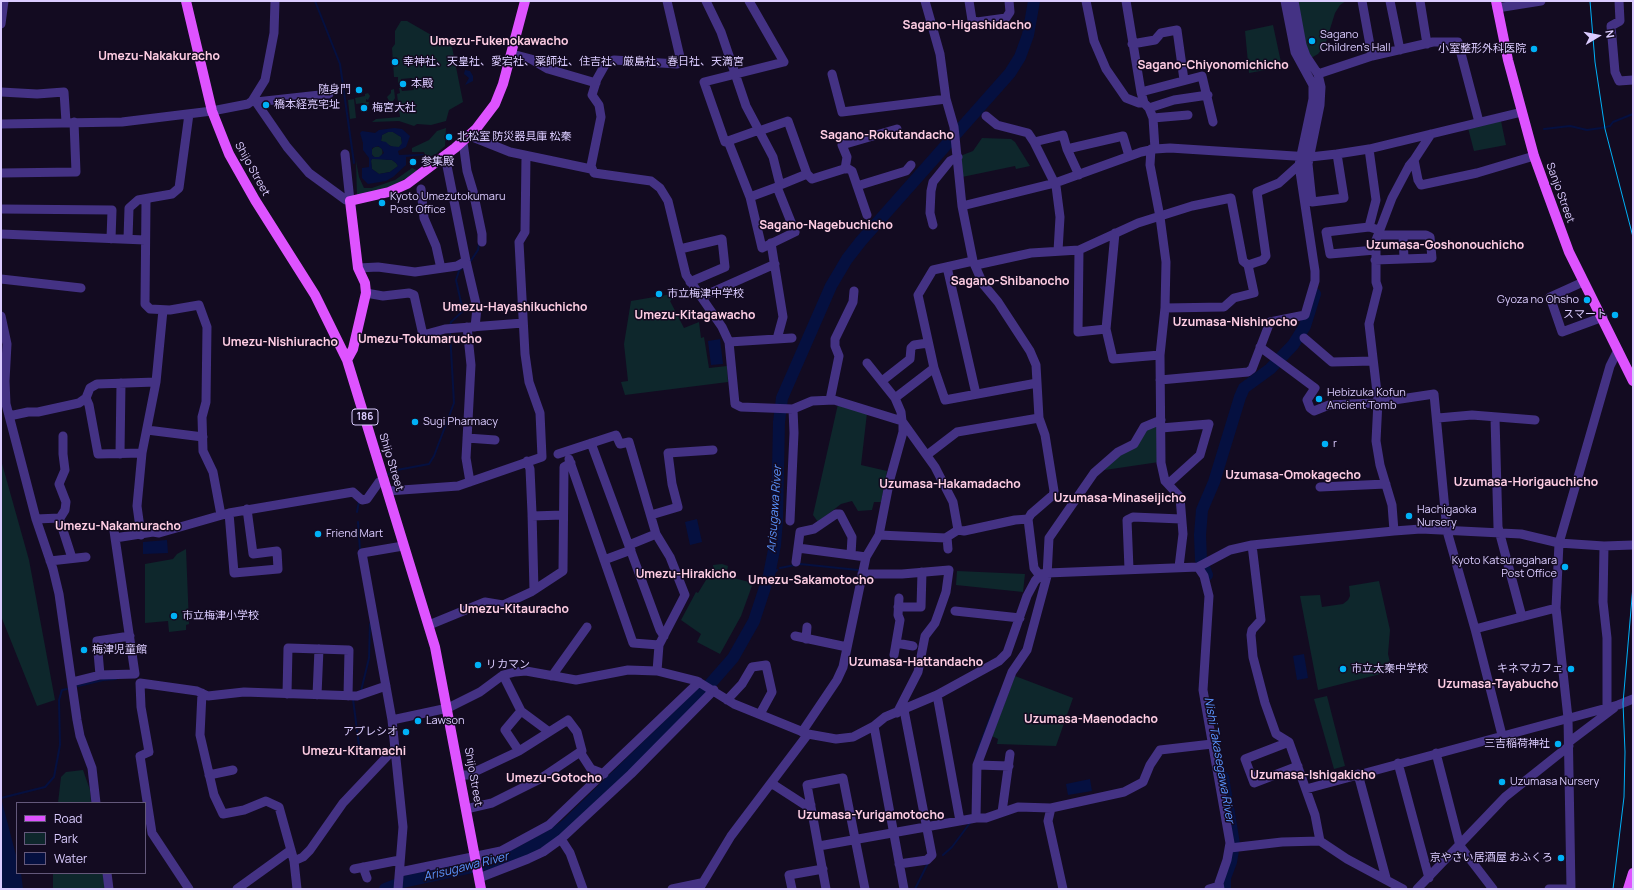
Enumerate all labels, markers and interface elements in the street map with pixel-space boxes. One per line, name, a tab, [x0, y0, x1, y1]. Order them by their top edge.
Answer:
north arrow	[1578, 16, 1618, 56]
district label: Sagano-Higashidacho	[903, 19, 1031, 33]
place label: Sagano Children's Hall	[1320, 28, 1390, 54]
text: N	[1602, 29, 1618, 39]
district label: Umezu-Fukenokawacho	[430, 35, 568, 49]
marker: Sagano Children's Hall	[1307, 36, 1317, 46]
place label: 小室整形外科医院	[1438, 42, 1526, 56]
marker: 小室整形外科医院	[1529, 44, 1539, 54]
district label: Umezu-Nakakuracho	[98, 50, 220, 64]
place label: 幸神社、天皇社、愛宕社、薬師社、住吉社、厳島社、春日社、天満宮	[403, 55, 744, 69]
marker: 幸神社、天皇社、愛宕社、薬師社、住吉社、厳島社、春日社、天満宮	[390, 57, 400, 67]
district label: Sagano-Chiyonomichicho	[1137, 59, 1289, 73]
place label: 本殿	[411, 77, 433, 91]
marker: 本殿	[398, 79, 408, 89]
place label: 随身門	[318, 83, 351, 97]
marker: 随身門	[354, 85, 364, 95]
place label: 橋本経亮宅址	[274, 98, 340, 112]
marker: 橋本経亮宅址	[261, 100, 271, 110]
place label: 梅宮大社	[372, 101, 416, 115]
marker: 梅宮大社	[359, 103, 369, 113]
district label: Sagano-Rokutandacho	[820, 129, 954, 143]
place label: 北松室 防災器具庫 松秦	[457, 130, 571, 144]
marker: 北松室 防災器具庫 松秦	[444, 132, 454, 142]
street label: Shijo Street	[232, 140, 272, 198]
place label: 参集殿	[421, 155, 454, 169]
marker: 参集殿	[408, 157, 418, 167]
street label: Sanjo Street	[1543, 161, 1577, 225]
place label: Kyoto Umezutokumaru Post Office	[390, 190, 505, 216]
marker: Kyoto Umezutokumaru Post Office	[377, 198, 387, 208]
district label: Sagano-Nagebuchicho	[759, 219, 893, 233]
district label: Uzumasa-Goshonouchicho	[1366, 239, 1524, 253]
district label: Sagano-Shibanocho	[951, 275, 1069, 289]
place label: 市立梅津中学校	[667, 287, 744, 301]
marker: 市立梅津中学校	[654, 289, 664, 299]
place label: Gyoza no Ohsho	[1497, 293, 1579, 307]
marker: Gyoza no Ohsho	[1582, 295, 1592, 305]
district label: Umezu-Hayashikuchicho	[442, 301, 588, 315]
place label: スマート	[1563, 308, 1607, 322]
district label: Umezu-Kitagawacho	[635, 309, 755, 323]
marker: スマート	[1610, 310, 1620, 320]
district label: Uzumasa-Nishinocho	[1173, 316, 1297, 330]
district label: Umezu-Tokumarucho	[358, 333, 482, 347]
district label: Umezu-Nishiuracho	[222, 336, 338, 350]
place label: Hebizuka Kofun Ancient Tomb	[1327, 386, 1406, 412]
marker: Hebizuka Kofun Ancient Tomb	[1314, 394, 1324, 404]
road number: 186	[352, 409, 378, 425]
place label: Sugi Pharmacy	[423, 415, 498, 429]
marker: Sugi Pharmacy	[410, 417, 420, 427]
street label: Shijo Street	[376, 432, 406, 492]
place label: r	[1333, 437, 1337, 451]
marker: r	[1320, 439, 1330, 449]
water label: Arisugawa River	[765, 465, 785, 553]
district label: Uzumasa-Omokagecho	[1225, 469, 1361, 483]
district label: Uzumasa-Horigauchicho	[1454, 476, 1598, 490]
district label: Uzumasa-Hakamadacho	[879, 478, 1021, 492]
district label: Uzumasa-Minaseijicho	[1054, 492, 1186, 506]
place label: Hachigaoka Nursery	[1417, 503, 1477, 529]
marker: Hachigaoka Nursery	[1404, 511, 1414, 521]
district label: Umezu-Nakamuracho	[55, 520, 181, 534]
place label: Friend Mart	[326, 527, 383, 541]
marker: Friend Mart	[313, 529, 323, 539]
place label: Kyoto Katsuragahara Post Office	[1452, 554, 1557, 580]
marker: Kyoto Katsuragahara Post Office	[1560, 562, 1570, 572]
district label: Umezu-Hirakicho	[636, 568, 736, 582]
district label: Umezu-Sakamotocho	[748, 574, 874, 588]
district label: Umezu-Kitauracho	[459, 603, 569, 617]
place label: 市立梅津小学校	[182, 609, 259, 623]
marker: 市立梅津小学校	[169, 611, 179, 621]
place label: 梅津児童館	[92, 643, 147, 657]
marker: 梅津児童館	[79, 645, 89, 655]
district label: Uzumasa-Hattandacho	[849, 656, 983, 670]
place label: リカマン	[486, 658, 530, 672]
marker: リカマン	[473, 660, 483, 670]
place label: 市立太秦中学校	[1351, 662, 1428, 676]
place label: キネマカフェ	[1497, 662, 1563, 676]
marker: 市立太秦中学校	[1338, 664, 1348, 674]
marker: キネマカフェ	[1566, 664, 1576, 674]
district label: Uzumasa-Tayabucho	[1438, 678, 1558, 692]
water label: Nishi Takasegawa River	[1201, 696, 1237, 824]
district label: Uzumasa-Maenodacho	[1024, 713, 1158, 727]
place label: Lawson	[426, 714, 465, 728]
marker: Lawson	[413, 716, 423, 726]
place label: アプレシオ	[343, 725, 398, 739]
marker: アプレシオ	[401, 727, 411, 737]
place label: 三吉稲荷神社	[1484, 737, 1550, 751]
marker: 三吉稲荷神社	[1553, 739, 1563, 749]
district label: Umezu-Kitamachi	[302, 745, 406, 759]
street label: Shijo Street	[461, 746, 485, 808]
district label: Uzumasa-Ishigakicho	[1250, 769, 1376, 783]
district label: Umezu-Gotocho	[506, 772, 602, 786]
place label: Uzumasa Nursery	[1510, 775, 1599, 789]
marker: Uzumasa Nursery	[1497, 777, 1507, 787]
legend	[16, 802, 146, 874]
district label: Uzumasa-Yurigamotocho	[798, 809, 944, 823]
text: Road	[54, 810, 82, 827]
text: Park	[54, 830, 78, 847]
water label: Arisugawa River	[422, 849, 510, 885]
text: Water	[54, 850, 87, 867]
place label: 京やさい居酒屋 おふくろ	[1430, 851, 1553, 865]
marker: 京やさい居酒屋 おふくろ	[1556, 853, 1566, 863]

